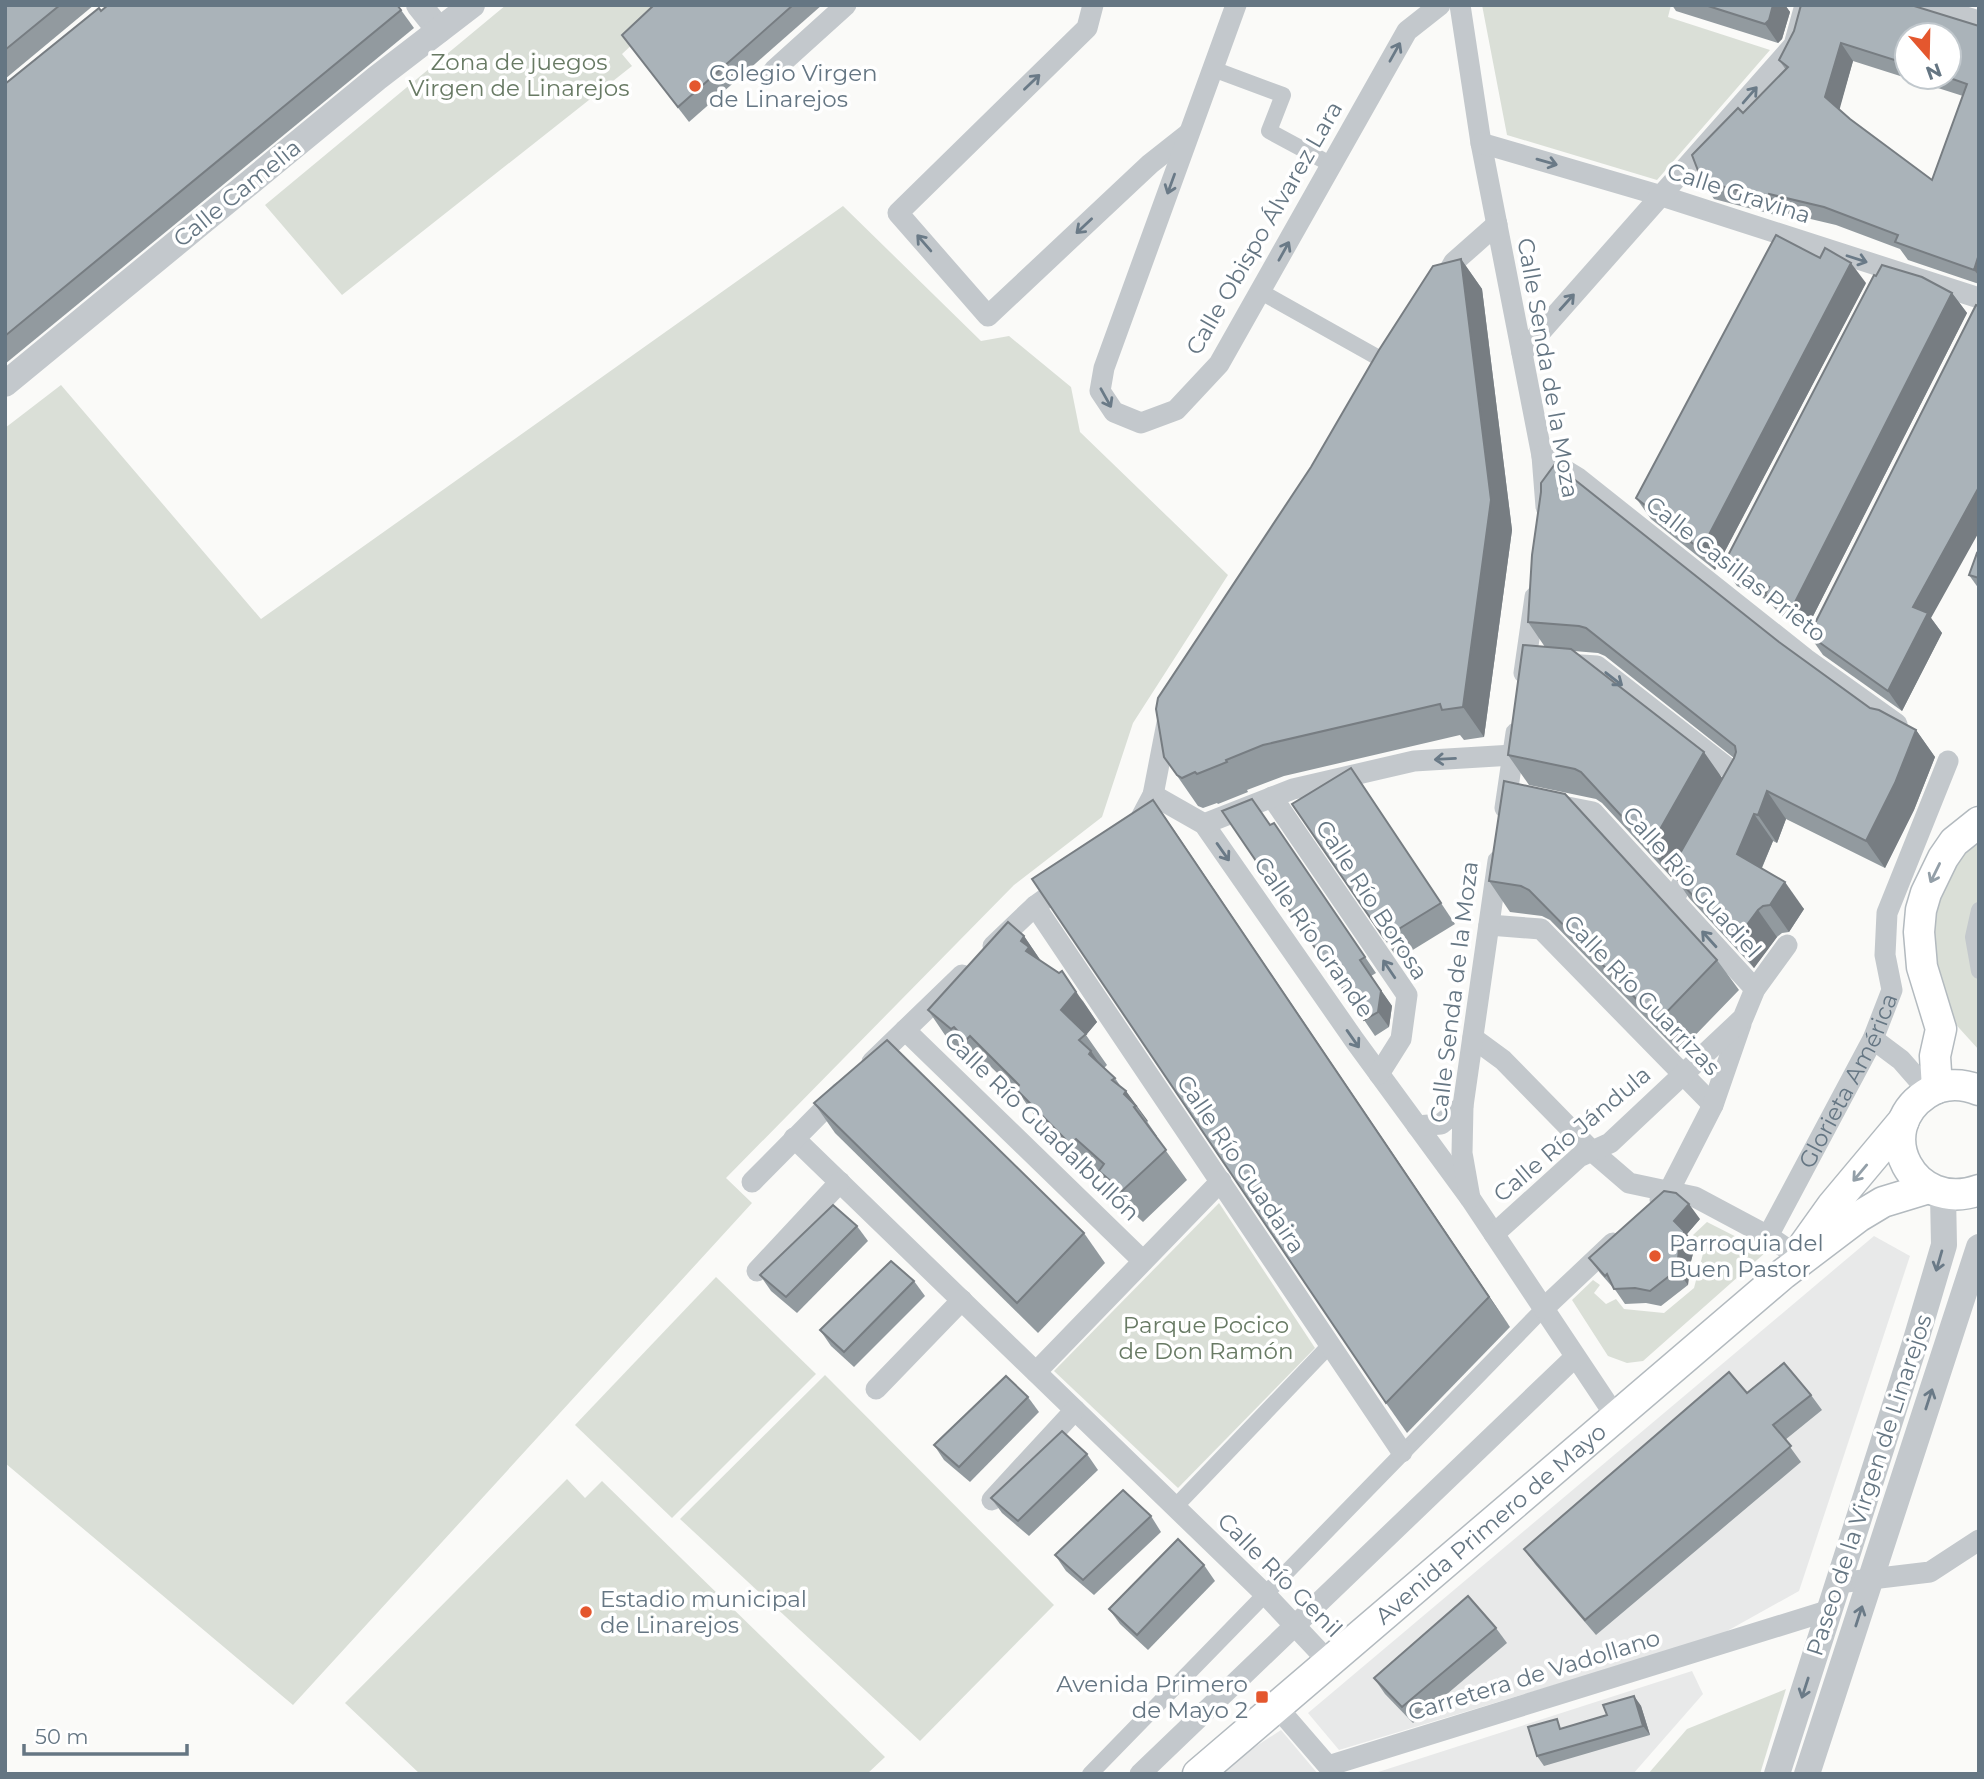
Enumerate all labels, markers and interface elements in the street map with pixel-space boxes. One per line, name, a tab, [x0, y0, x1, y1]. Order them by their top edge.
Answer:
north arrow	[1893, 21, 1963, 91]
one-way arrow	[1388, 43, 1402, 63]
park label: Zona de juegos Virgen de Linarejos	[409, 48, 629, 102]
text: N	[1922, 58, 1945, 85]
place label: Colegio Virgen de Linarejos	[709, 59, 878, 113]
one-way arrow	[1023, 73, 1040, 90]
marker: Colegio Virgen de Linarejos	[687, 78, 703, 94]
one-way arrow	[1742, 86, 1758, 104]
street label: Calle Obispo Álvarez Lara	[1180, 96, 1348, 360]
street label: Calle Camelia	[168, 133, 306, 253]
one-way arrow	[1535, 156, 1557, 169]
street label: Calle Gravina	[1664, 157, 1814, 229]
one-way arrow	[1163, 173, 1176, 195]
one-way arrow	[1076, 218, 1093, 235]
one-way arrow	[916, 234, 932, 252]
street label: Calle Senda de la Moza	[1511, 236, 1585, 500]
one-way arrow	[1277, 241, 1291, 261]
one-way arrow	[1846, 254, 1868, 266]
one-way arrow	[1559, 293, 1575, 311]
one-way arrow	[1100, 387, 1114, 408]
street label: Calle Casillas Prieto	[1640, 490, 1832, 648]
one-way arrow	[1604, 672, 1623, 687]
one-way arrow	[1434, 753, 1456, 766]
street label: Calle Río Guadiel	[1617, 801, 1767, 963]
street label: Calle Río Borosa	[1310, 815, 1434, 985]
one-way arrow	[1216, 842, 1230, 861]
street label: Calle Río Grande	[1248, 851, 1380, 1023]
street label: Calle Senda de la Moza	[1424, 859, 1484, 1125]
one-way arrow	[1928, 862, 1942, 883]
street label: Calle Río Guarrizas	[1558, 909, 1726, 1081]
one-way arrow	[1700, 931, 1717, 948]
one-way arrow	[1382, 960, 1396, 979]
street label: Glorieta América	[1793, 989, 1903, 1173]
street label: Calle Río Guadalbullón	[938, 1025, 1146, 1227]
one-way arrow	[1346, 1029, 1360, 1048]
street label: Calle Río Jándula	[1488, 1060, 1656, 1208]
street label: Calle Río Guadaira	[1171, 1069, 1311, 1259]
one-way arrow	[1852, 1163, 1868, 1181]
place label: Parroquia del Buen Pastor	[1669, 1229, 1824, 1283]
marker: Parroquia del Buen Pastor	[1647, 1248, 1663, 1264]
one-way arrow	[1932, 1250, 1945, 1272]
park label: Parque Pocico de Don Ramón	[1119, 1311, 1293, 1365]
street label: Paseo de la Virgen de Linarejos	[1800, 1311, 1938, 1659]
one-way arrow	[1924, 1389, 1936, 1411]
street label: Avenida Primero de Mayo	[1369, 1417, 1612, 1630]
street label: Calle Río Genil	[1212, 1507, 1348, 1643]
place label: Estadio municipal de Linarejos	[600, 1585, 807, 1639]
marker: Estadio municipal de Linarejos	[578, 1604, 594, 1620]
one-way arrow	[1853, 1605, 1866, 1627]
street label: Carretera de Vadollano	[1405, 1623, 1663, 1727]
place label: Avenida Primero de Mayo 2	[1056, 1670, 1248, 1724]
one-way arrow	[1798, 1677, 1810, 1699]
marker: Avenida Primero de Mayo 2	[1254, 1689, 1270, 1705]
scale bar	[24, 1712, 187, 1756]
text: 50 m	[35, 1724, 89, 1749]

